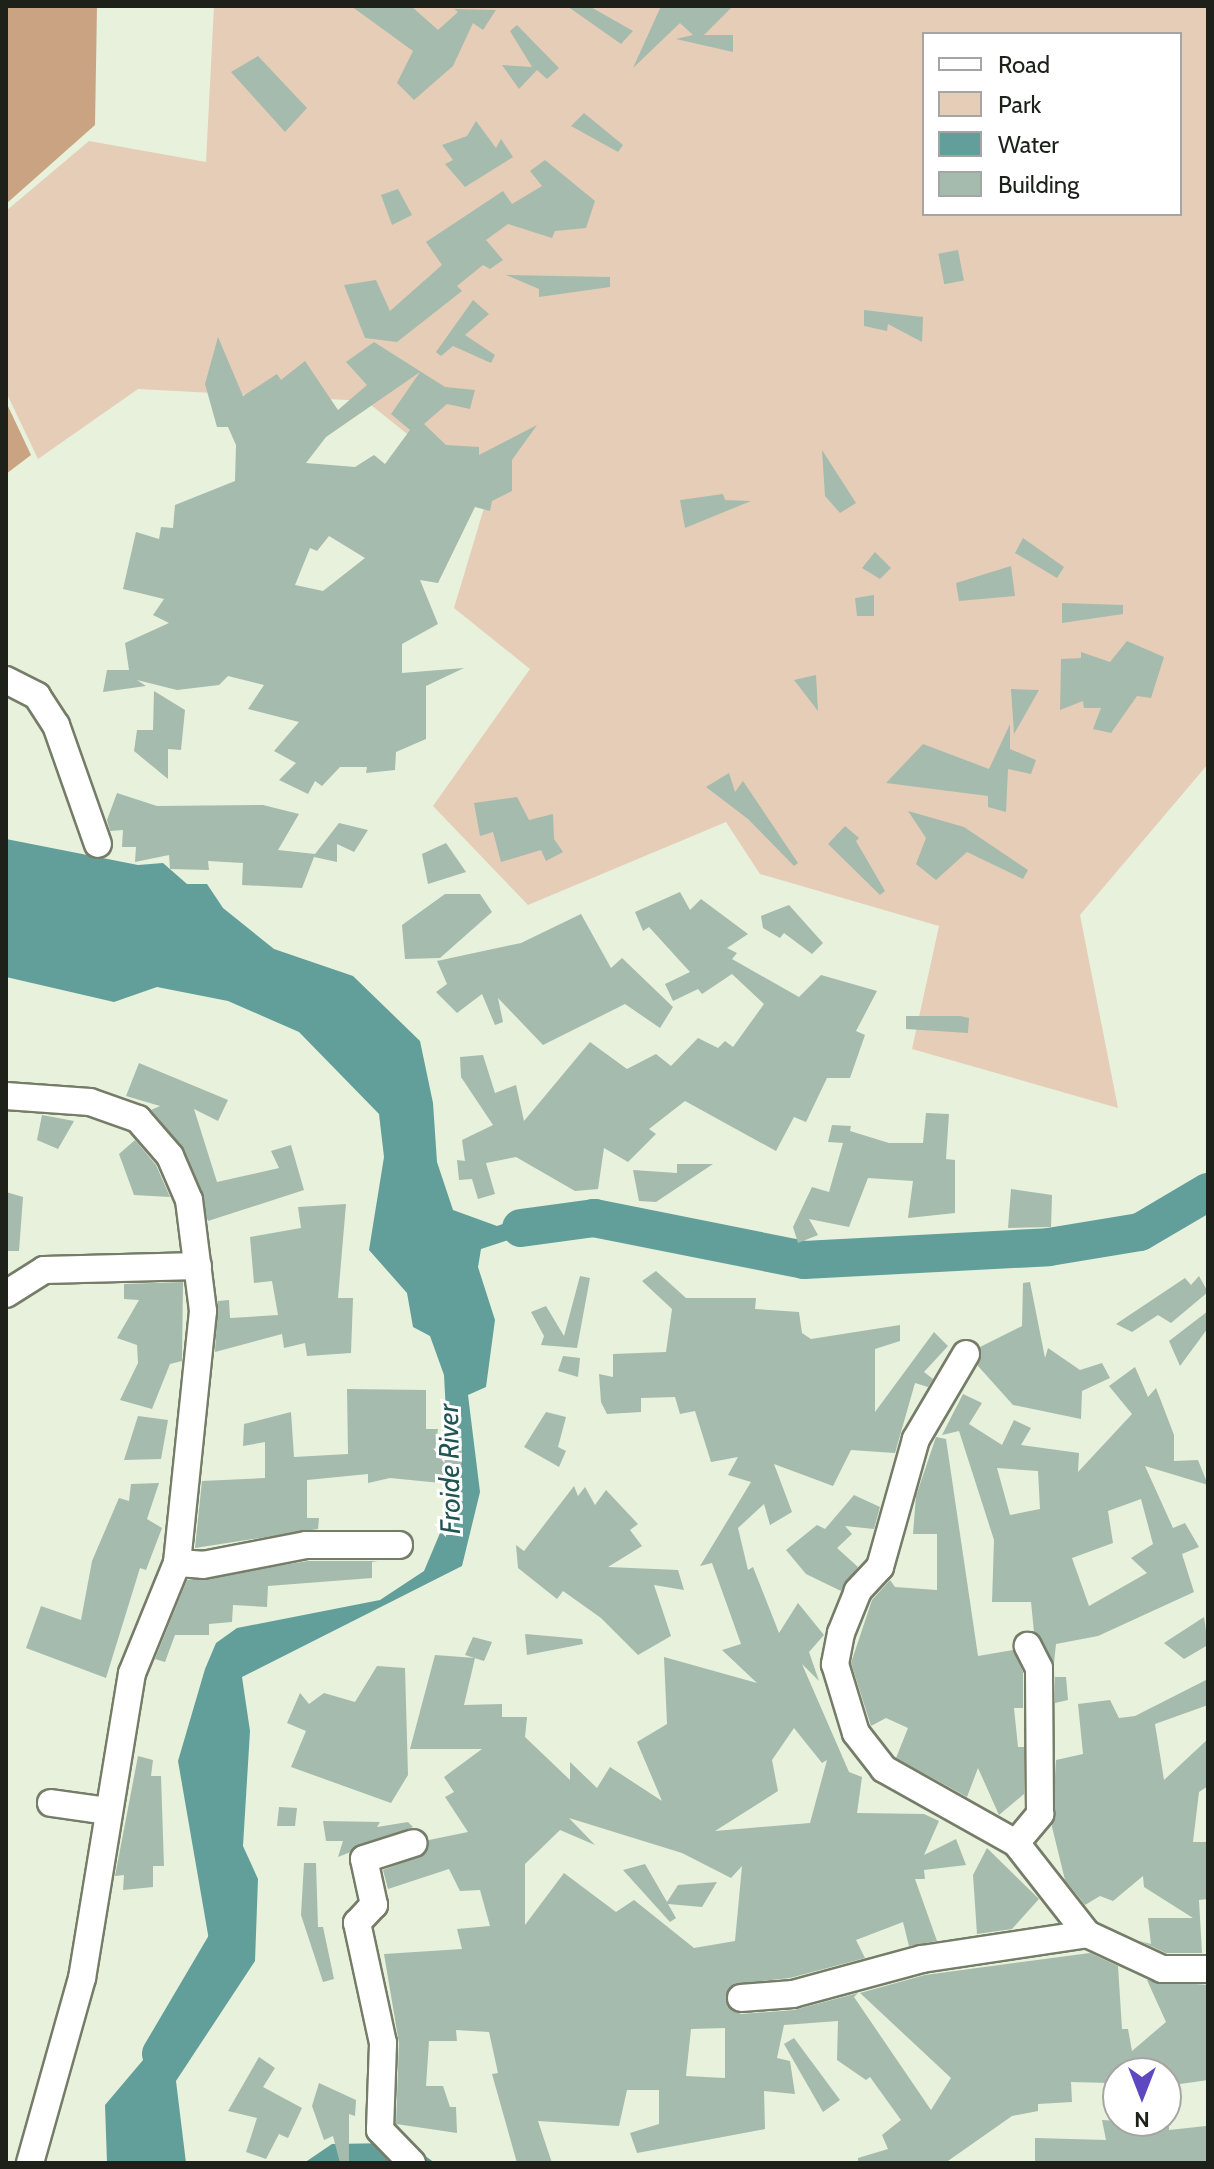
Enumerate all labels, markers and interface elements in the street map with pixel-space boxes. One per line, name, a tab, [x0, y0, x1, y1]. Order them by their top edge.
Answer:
legend	[922, 32, 1182, 216]
text: Road	[998, 50, 1050, 79]
text: Park	[998, 90, 1041, 119]
text: Water	[998, 130, 1059, 159]
text: Building	[998, 170, 1079, 199]
water label: Froide River	[431, 1404, 467, 1534]
north arrow	[1102, 2057, 1182, 2137]
text: N	[1134, 2106, 1150, 2133]

